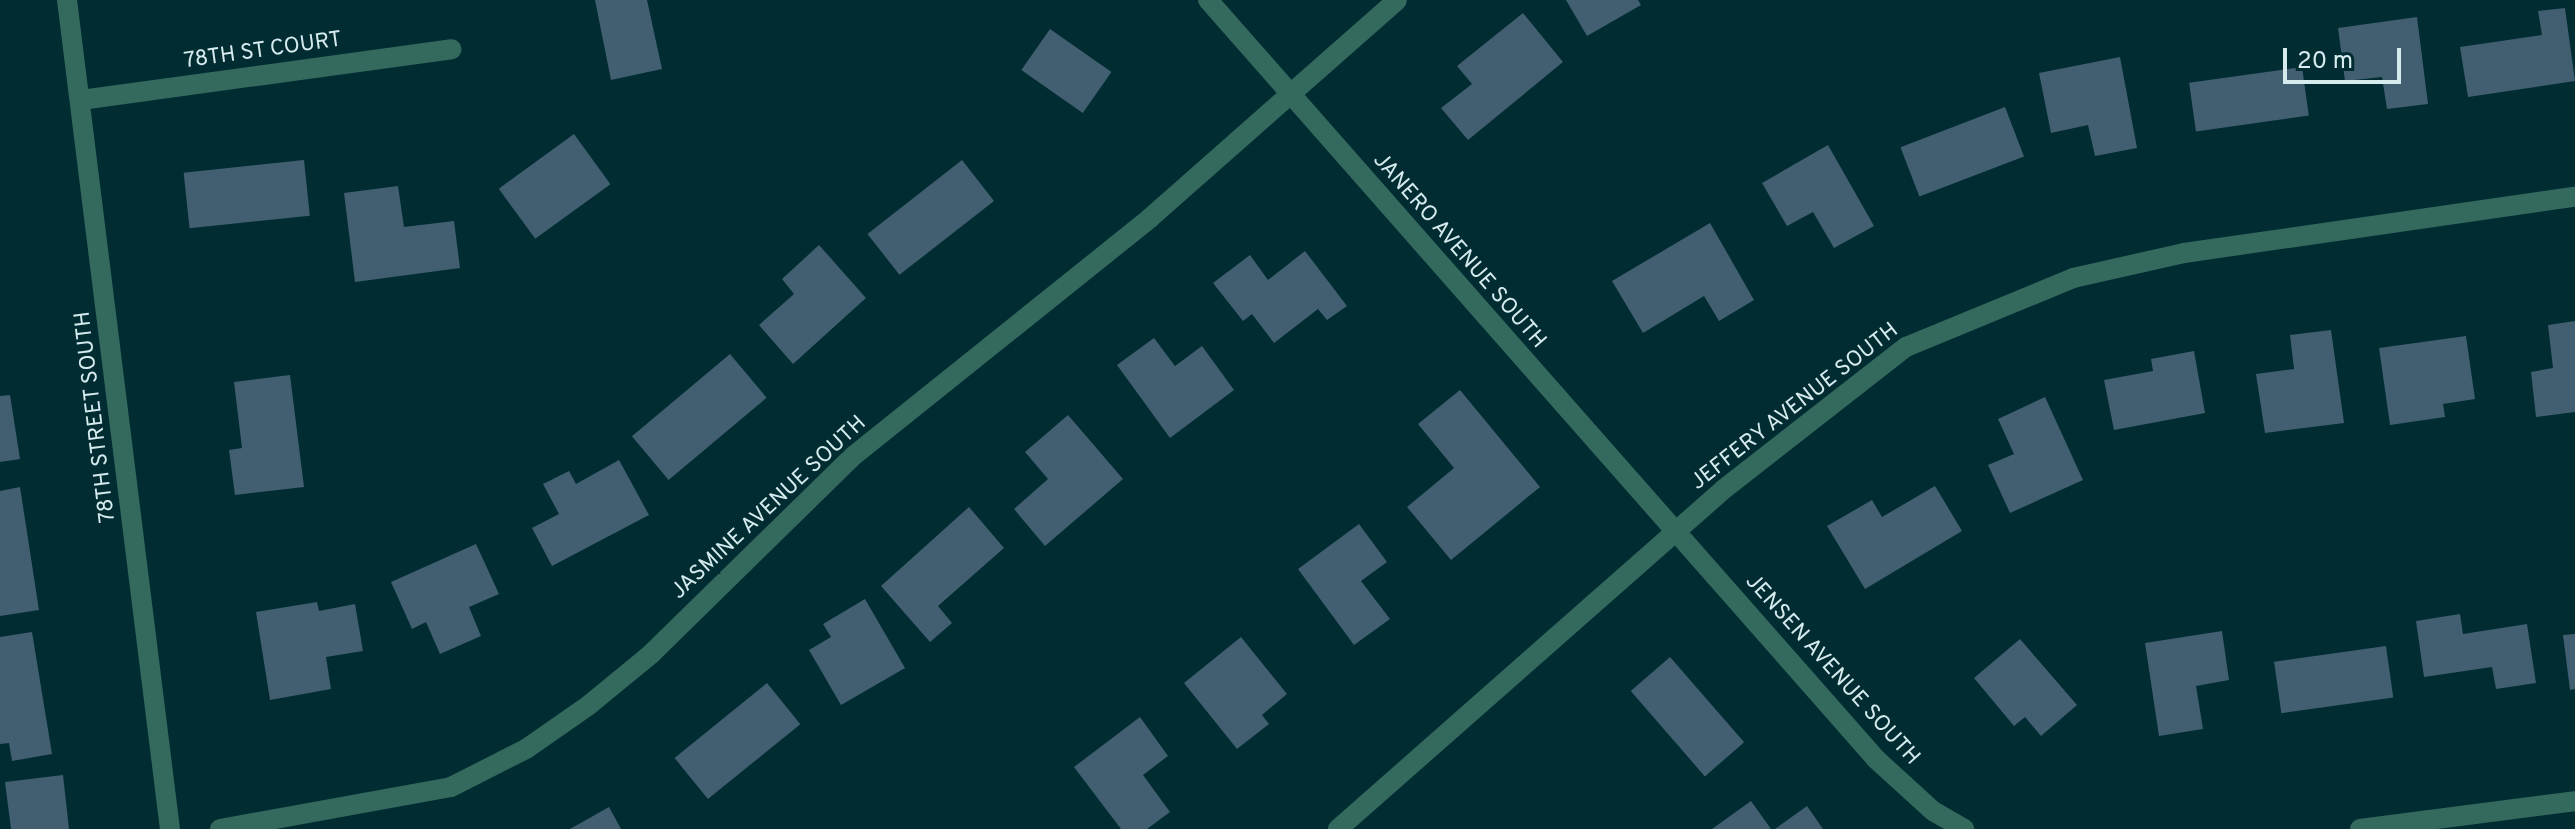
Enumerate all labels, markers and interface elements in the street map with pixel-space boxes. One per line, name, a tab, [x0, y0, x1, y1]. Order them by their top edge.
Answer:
street label: 78TH ST COURT	[182, 27, 344, 75]
scale bar	[2287, 32, 2405, 82]
text: 20 m	[2297, 47, 2353, 77]
street label: JANERO AVENUE SOUTH	[1367, 147, 1551, 355]
street label: 78TH STREET SOUTH	[70, 309, 122, 525]
street label: JEFFERY AVENUE SOUTH	[1685, 317, 1905, 497]
street label: JASMINE AVENUE SOUTH	[666, 410, 872, 606]
street label: JENSEN AVENUE SOUTH	[1739, 569, 1925, 771]

